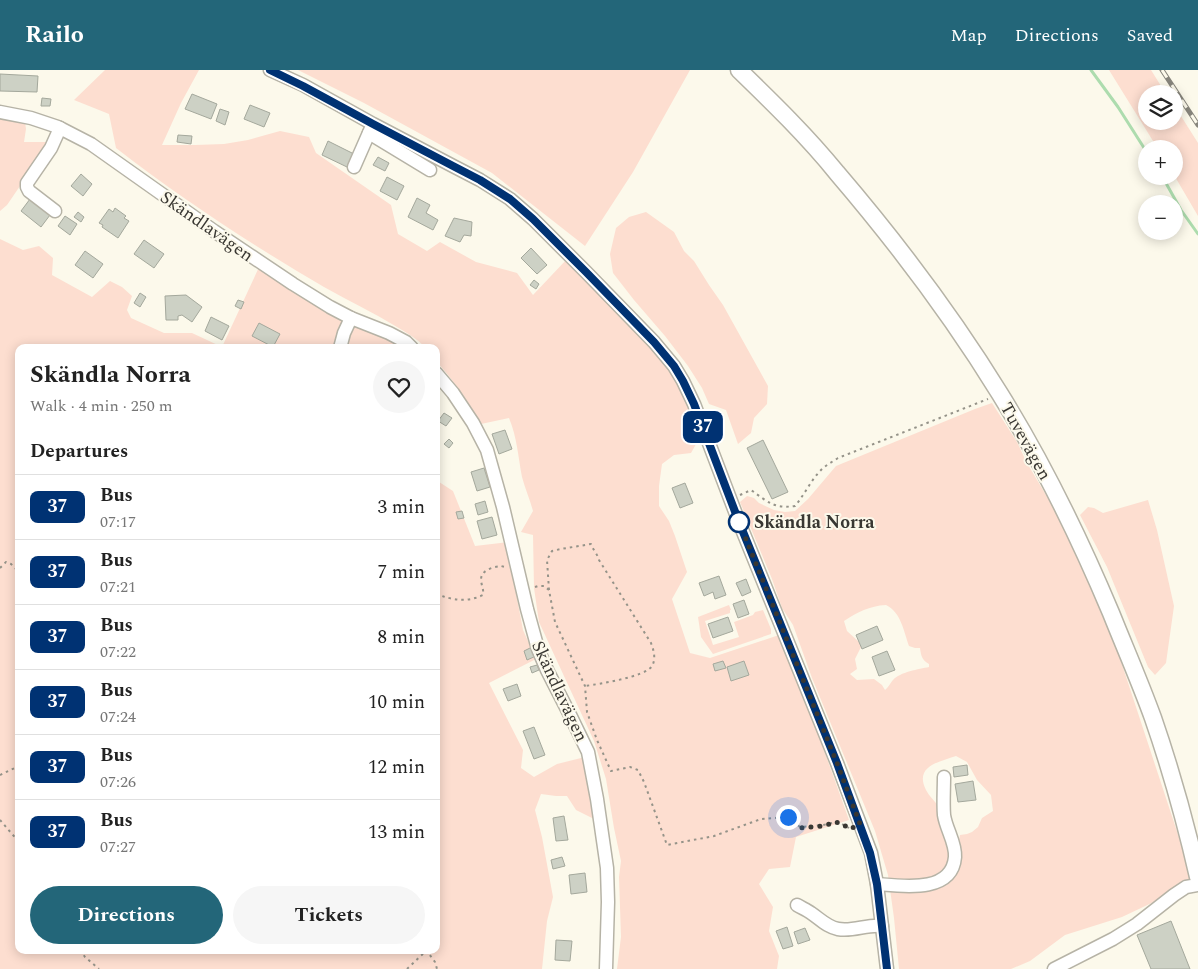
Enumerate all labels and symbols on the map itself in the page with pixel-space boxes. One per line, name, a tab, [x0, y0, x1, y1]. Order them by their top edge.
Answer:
street label: Skändlavägen	[154, 184, 259, 269]
street label: Tuvevägen	[993, 397, 1058, 485]
line badge: 37	[680, 411, 726, 443]
place label: Skändla Norra	[754, 509, 875, 536]
marker: Skändla Norra	[728, 511, 750, 533]
street label: Skändlavägen	[524, 636, 595, 746]
your location	[776, 805, 801, 830]

